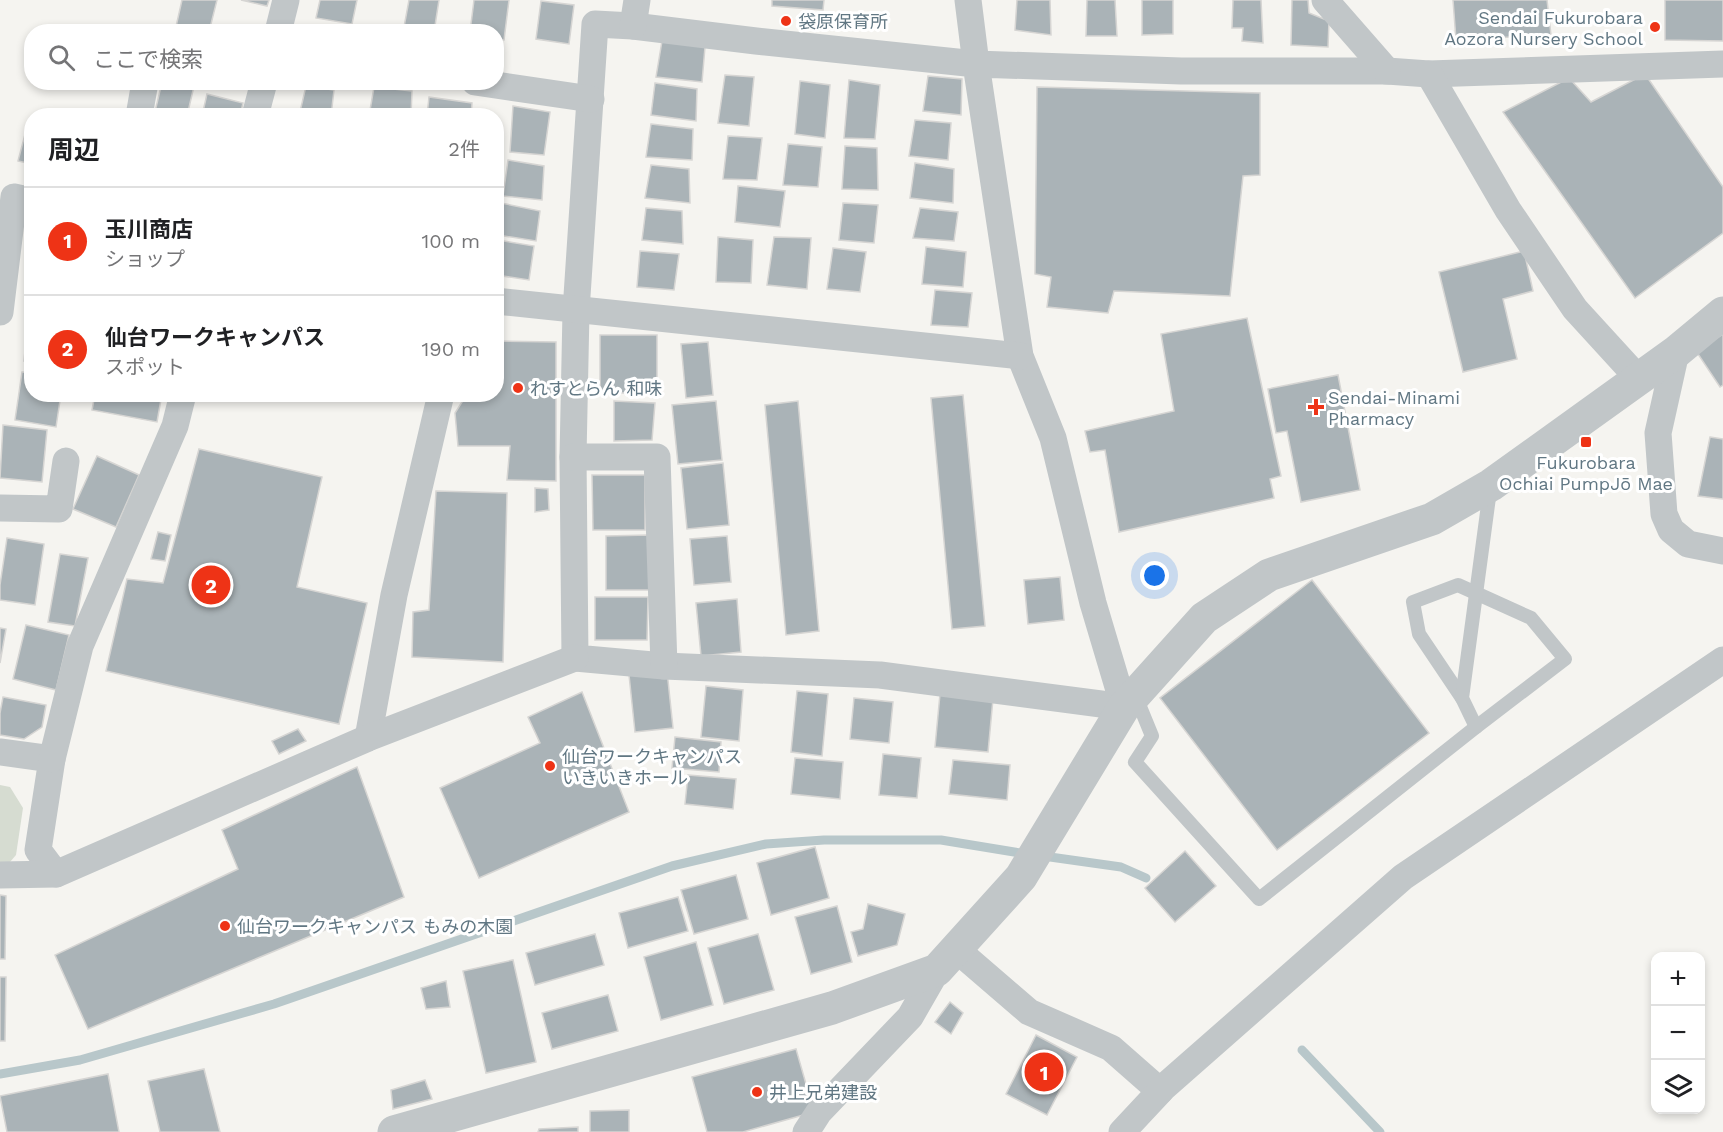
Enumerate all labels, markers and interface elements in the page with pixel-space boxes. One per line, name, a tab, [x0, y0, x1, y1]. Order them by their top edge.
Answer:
place label: Sendai Fukurobara Aozora Nursery School	[1444, 7, 1643, 49]
place label: 袋原保育所	[798, 11, 888, 32]
marker: 袋原保育所	[779, 14, 793, 28]
marker: Sendai Fukurobara Aozora Nursery School	[1648, 20, 1662, 34]
search box	[24, 24, 504, 90]
icon: search	[45, 41, 78, 74]
text: ここで検索	[93, 47, 203, 72]
text: 周辺	[48, 135, 100, 165]
text: 2件	[448, 137, 480, 161]
text: 玉川商店	[105, 217, 193, 242]
text: 1	[63, 229, 72, 253]
text: 100 m	[421, 229, 480, 253]
text: ショップ	[105, 247, 185, 271]
text: 仙台ワークキャンパス	[105, 325, 325, 350]
text: 2	[62, 337, 73, 361]
text: 190 m	[422, 337, 480, 361]
text: スポット	[105, 355, 185, 379]
place label: れすとらん 和味	[530, 378, 662, 399]
marker: れすとらん 和味	[511, 381, 525, 395]
place label: Sendai-Minami Pharmacy	[1328, 387, 1460, 429]
marker: Sendai-Minami Pharmacy	[1309, 400, 1323, 414]
marker: Fukurobara Ochiai PumpJō Mae	[1579, 435, 1593, 449]
place label: Fukurobara Ochiai PumpJō Mae	[1499, 452, 1673, 494]
your location	[1140, 561, 1169, 590]
pin: 2	[192, 562, 230, 608]
place label: 仙台ワークキャンパス いきいきホール	[562, 746, 742, 788]
marker: 仙台ワークキャンパス いきいきホール	[543, 759, 557, 773]
place label: 仙台ワークキャンパス もみの木園	[237, 916, 513, 937]
marker: 仙台ワークキャンパス もみの木園	[218, 919, 232, 933]
map controls	[1651, 952, 1705, 1114]
button: +	[1651, 952, 1705, 1006]
button: −	[1651, 1006, 1705, 1060]
pin: 1	[1024, 1050, 1064, 1094]
button: layers	[1651, 1060, 1705, 1114]
place label: 井上兄弟建設	[769, 1082, 877, 1103]
marker: 井上兄弟建設	[750, 1085, 764, 1099]

